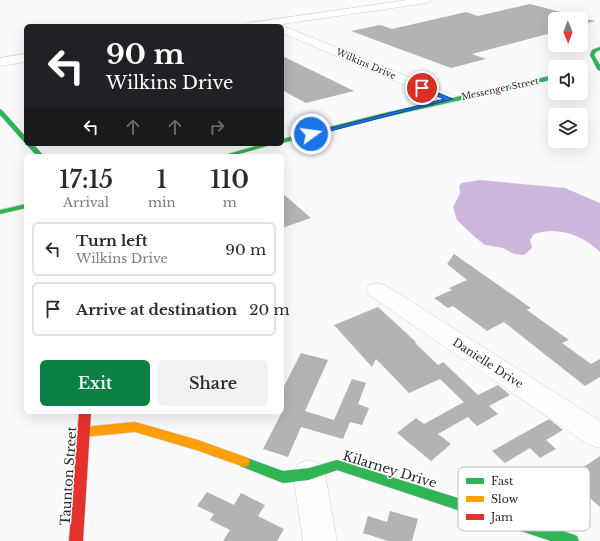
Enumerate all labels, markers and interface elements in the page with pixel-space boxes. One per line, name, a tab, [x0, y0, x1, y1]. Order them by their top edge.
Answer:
north arrow	[548, 12, 588, 52]
map controls	[548, 12, 588, 148]
text: 90 m	[106, 37, 184, 72]
icon: left	[40, 40, 92, 92]
street label: Wilkins Drive	[334, 46, 398, 81]
button: sound	[548, 60, 588, 100]
pin	[405, 71, 439, 105]
text: Wilkins Drive	[106, 72, 233, 94]
street label: Messenger Street	[460, 75, 540, 102]
icon: arrive	[411, 77, 433, 99]
button: layers	[548, 108, 588, 148]
position arrow	[290, 113, 332, 155]
icon: left	[80, 116, 102, 138]
icon: ahead	[122, 116, 144, 138]
icon: ahead	[164, 116, 186, 138]
icon: right	[206, 116, 228, 138]
text: 17:15	[59, 165, 113, 194]
text: 1	[156, 165, 167, 194]
text: 110	[210, 165, 249, 194]
text: Arrival	[63, 194, 109, 211]
text: min	[148, 194, 175, 211]
text: m	[223, 194, 237, 211]
text: Turn left	[76, 231, 147, 250]
icon: left	[42, 238, 64, 260]
text: 90 m	[225, 240, 266, 259]
text: Wilkins Drive	[76, 250, 168, 267]
icon: arrive	[42, 298, 64, 320]
text: Arrive at destination	[76, 300, 237, 319]
text: 20 m	[249, 300, 290, 319]
street label: Danielle Drive	[450, 335, 526, 391]
button: Exit	[40, 360, 150, 406]
button: Share	[158, 360, 268, 406]
street label: Taunton Street	[57, 426, 80, 526]
street label: Kilarney Drive	[341, 447, 439, 492]
legend	[458, 467, 590, 531]
text: Fast	[491, 474, 514, 488]
text: Slow	[491, 492, 519, 506]
text: Jam	[489, 510, 513, 524]

